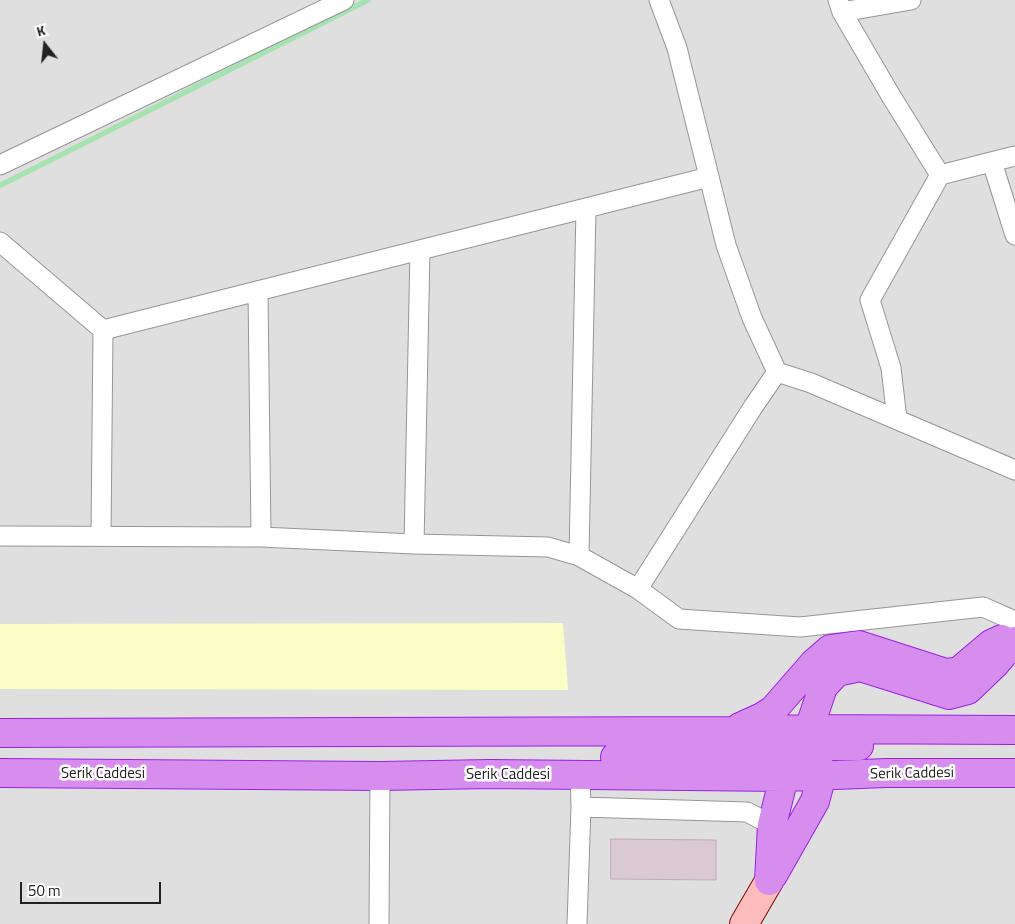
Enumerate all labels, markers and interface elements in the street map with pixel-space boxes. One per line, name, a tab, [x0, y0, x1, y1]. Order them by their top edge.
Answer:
text: K	[34, 19, 48, 41]
north arrow	[20, 20, 70, 70]
street label: Serik Caddesi	[870, 764, 954, 784]
street label: Serik Caddesi	[61, 765, 145, 783]
street label: Serik Caddesi	[466, 766, 550, 784]
scale bar	[22, 872, 164, 904]
text: 50 m	[28, 879, 61, 902]

